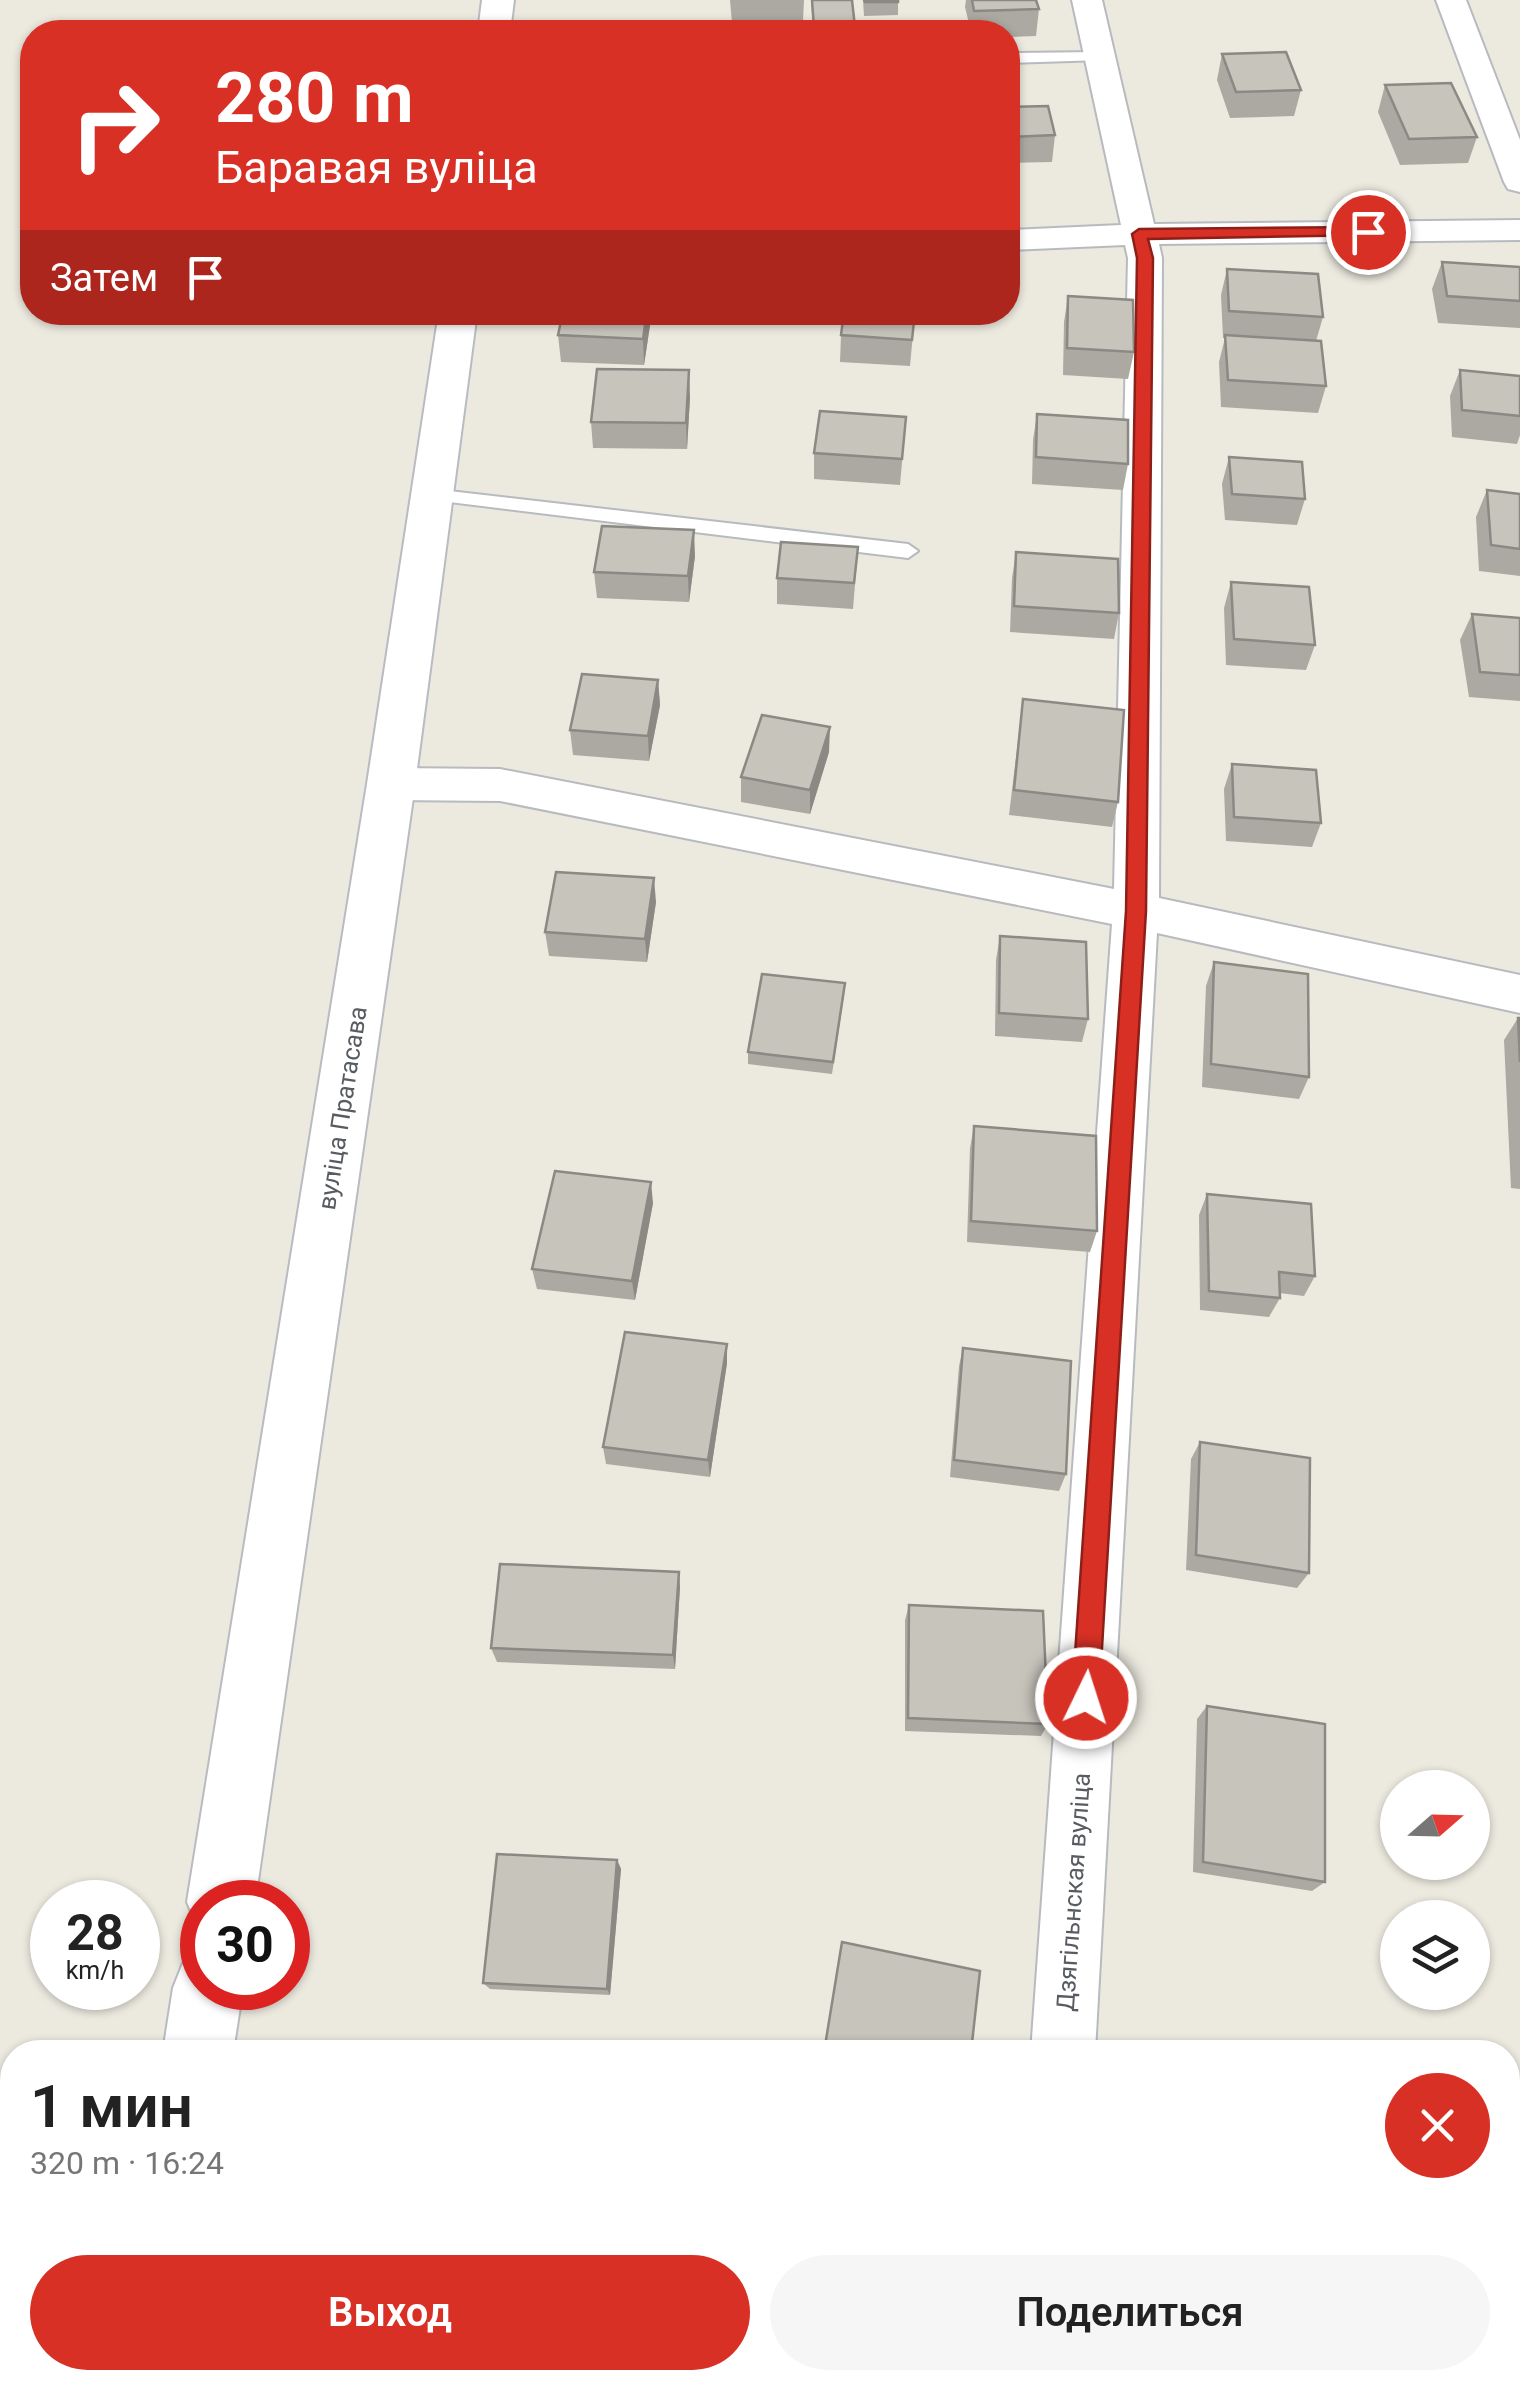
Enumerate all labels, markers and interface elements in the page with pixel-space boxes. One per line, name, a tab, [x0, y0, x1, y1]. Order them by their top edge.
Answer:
text: 280 m	[215, 57, 414, 139]
icon: right	[50, 60, 180, 190]
text: Баравая вуліца	[215, 141, 538, 194]
pin	[1326, 190, 1411, 275]
icon: arrive	[1341, 205, 1396, 260]
icon: arrive	[178, 250, 233, 305]
text: Затем	[50, 256, 158, 300]
street label: вуліца Пратасава	[312, 1004, 373, 1212]
position arrow	[1034, 1646, 1138, 1750]
north arrow	[1380, 1770, 1490, 1880]
map controls	[1380, 1770, 1490, 2010]
street label: Дзягільнская вуліца	[1051, 1772, 1096, 2012]
speed limit sign: 30	[180, 1880, 310, 2010]
button: layers	[1380, 1900, 1490, 2010]
text: 28	[66, 1904, 124, 1962]
text: km/h	[66, 1956, 124, 1985]
text: 1 мин	[30, 2071, 193, 2142]
button: close	[1385, 2073, 1490, 2178]
text: 320 m · 16:24	[30, 2144, 224, 2182]
button: Выход	[30, 2255, 750, 2370]
button: Поделиться	[770, 2255, 1490, 2370]

